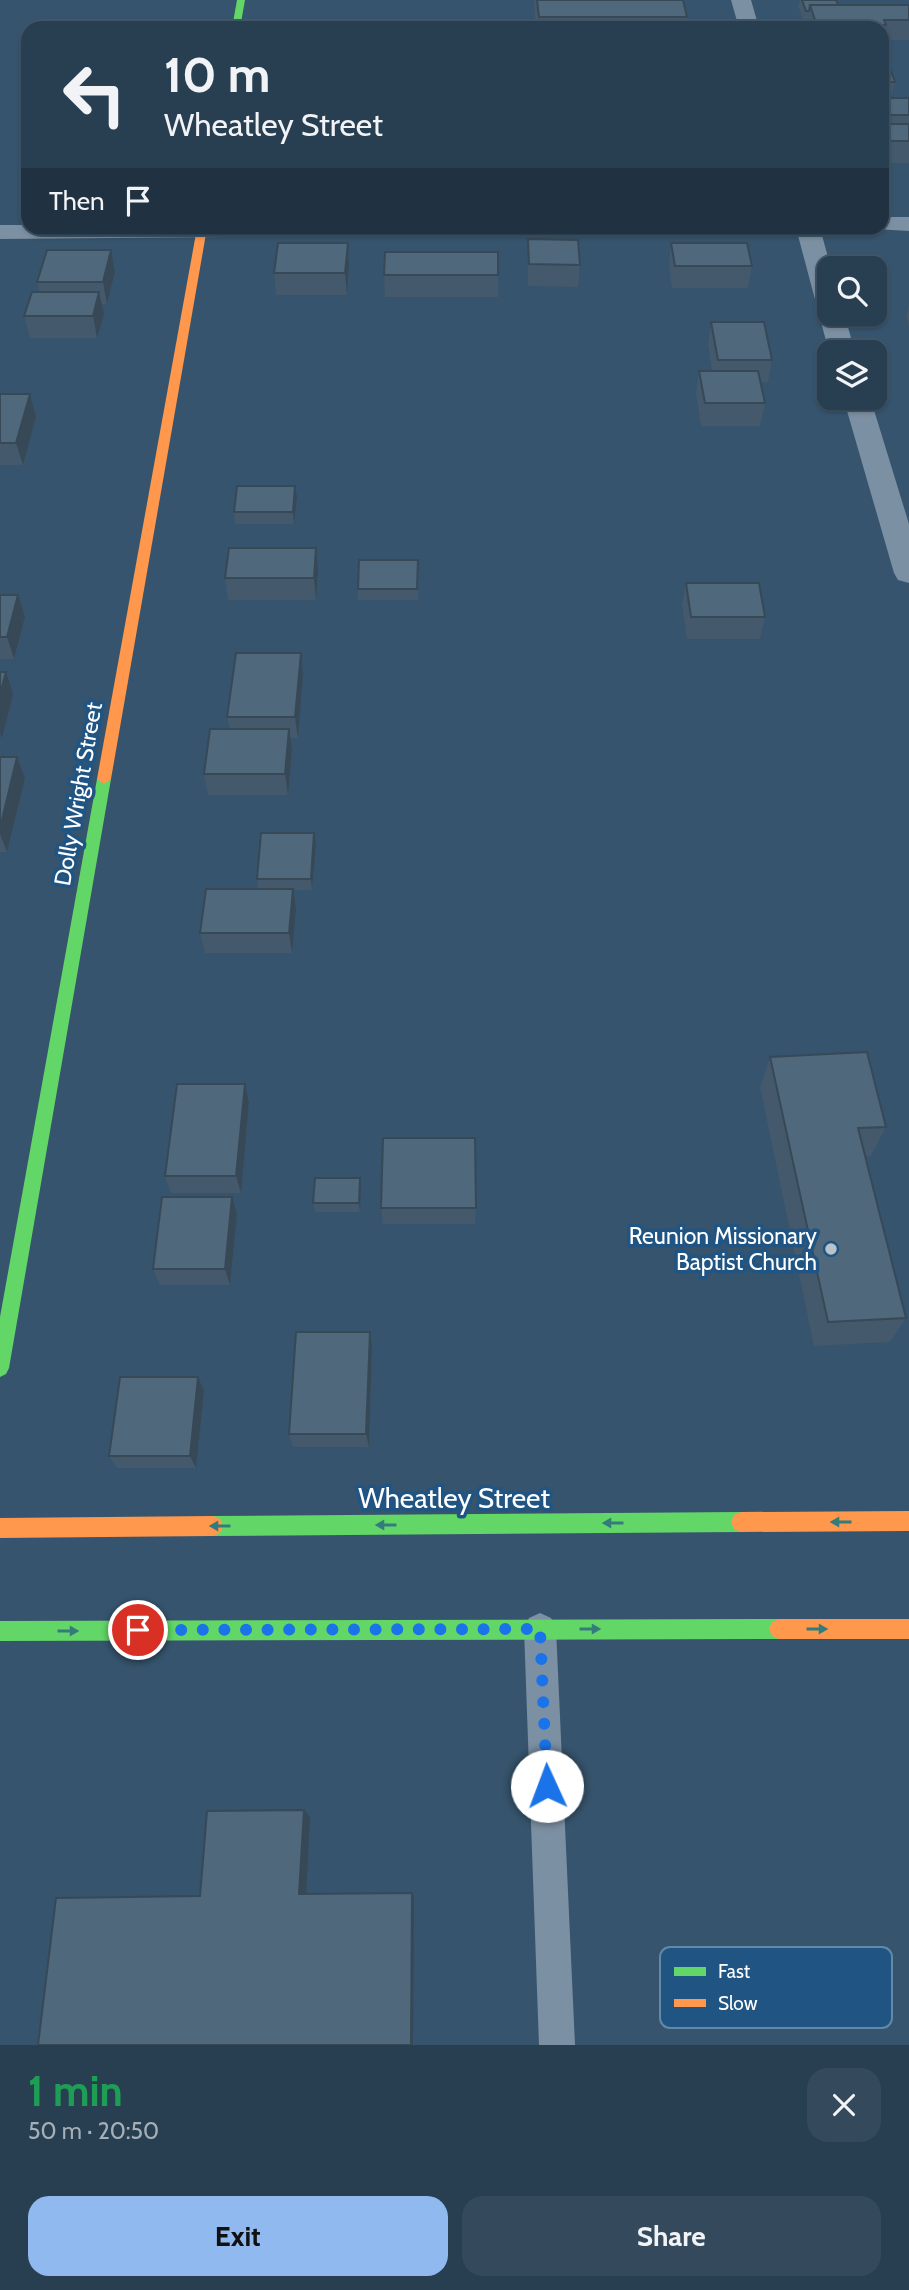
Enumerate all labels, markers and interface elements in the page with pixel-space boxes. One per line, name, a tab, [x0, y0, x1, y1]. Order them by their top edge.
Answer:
text: 10 m	[164, 45, 270, 104]
icon: left	[49, 49, 140, 140]
text: Wheatley Street	[164, 105, 383, 144]
icon: arrive	[119, 182, 157, 220]
text: Then	[49, 185, 105, 217]
map controls	[817, 256, 887, 410]
button: search	[817, 256, 887, 326]
button: layers	[817, 340, 887, 410]
street label: Dolly Wright Street	[48, 700, 108, 888]
place label: Reunion Missionary Baptist Church	[629, 1222, 817, 1276]
marker: Reunion Missionary Baptist Church	[823, 1241, 839, 1257]
street label: Wheatley Street	[358, 1481, 550, 1515]
one-way arrow	[830, 1516, 852, 1528]
one-way arrow	[602, 1517, 624, 1529]
one-way arrow	[375, 1519, 397, 1531]
one-way arrow	[209, 1520, 231, 1532]
pin	[108, 1600, 168, 1660]
icon: arrive	[119, 1611, 157, 1649]
one-way arrow	[579, 1623, 601, 1635]
one-way arrow	[806, 1623, 828, 1635]
one-way arrow	[57, 1625, 79, 1637]
position arrow	[510, 1749, 584, 1823]
legend	[660, 1947, 892, 2028]
text: Fast	[718, 1960, 751, 1983]
text: Slow	[718, 1992, 758, 2015]
text: 1 min	[28, 2065, 123, 2117]
button: close	[807, 2068, 881, 2142]
text: 50 m · 20:50	[28, 2117, 159, 2145]
button: Exit	[28, 2196, 448, 2276]
button: Share	[462, 2196, 881, 2276]

